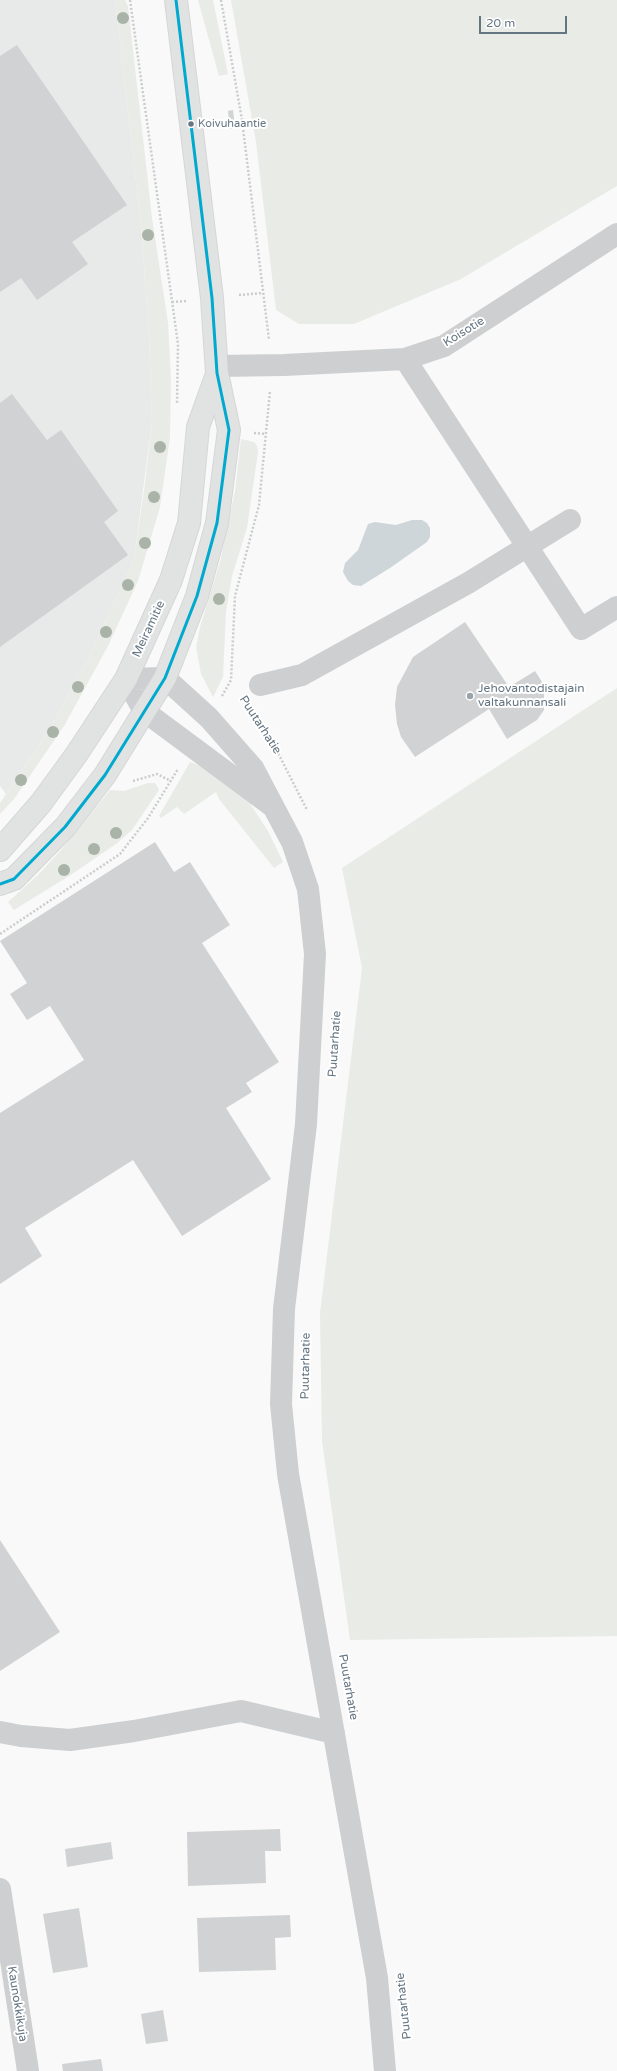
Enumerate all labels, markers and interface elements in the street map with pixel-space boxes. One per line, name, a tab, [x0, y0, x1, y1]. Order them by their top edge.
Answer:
scale bar	[481, 8, 569, 34]
text: 20 m	[486, 16, 515, 30]
place label: Koivuhaantie	[198, 117, 266, 131]
marker: Koivuhaantie	[186, 119, 196, 129]
street label: Koisotie	[441, 314, 487, 350]
street label: Meiramitie	[130, 598, 168, 660]
place label: Jehovantodistajain valtakunnansali	[478, 682, 585, 710]
marker: Jehovantodistajain valtakunnansali	[465, 691, 475, 701]
street label: Puutarhatie	[236, 693, 284, 757]
street label: Puutarhatie	[325, 1010, 345, 1078]
street label: Puutarhatie	[298, 1332, 314, 1400]
street label: Puutarhatie	[335, 1653, 361, 1721]
street label: Kaunokkikuja	[4, 1965, 30, 2043]
street label: Puutarhatie	[393, 1972, 415, 2040]

